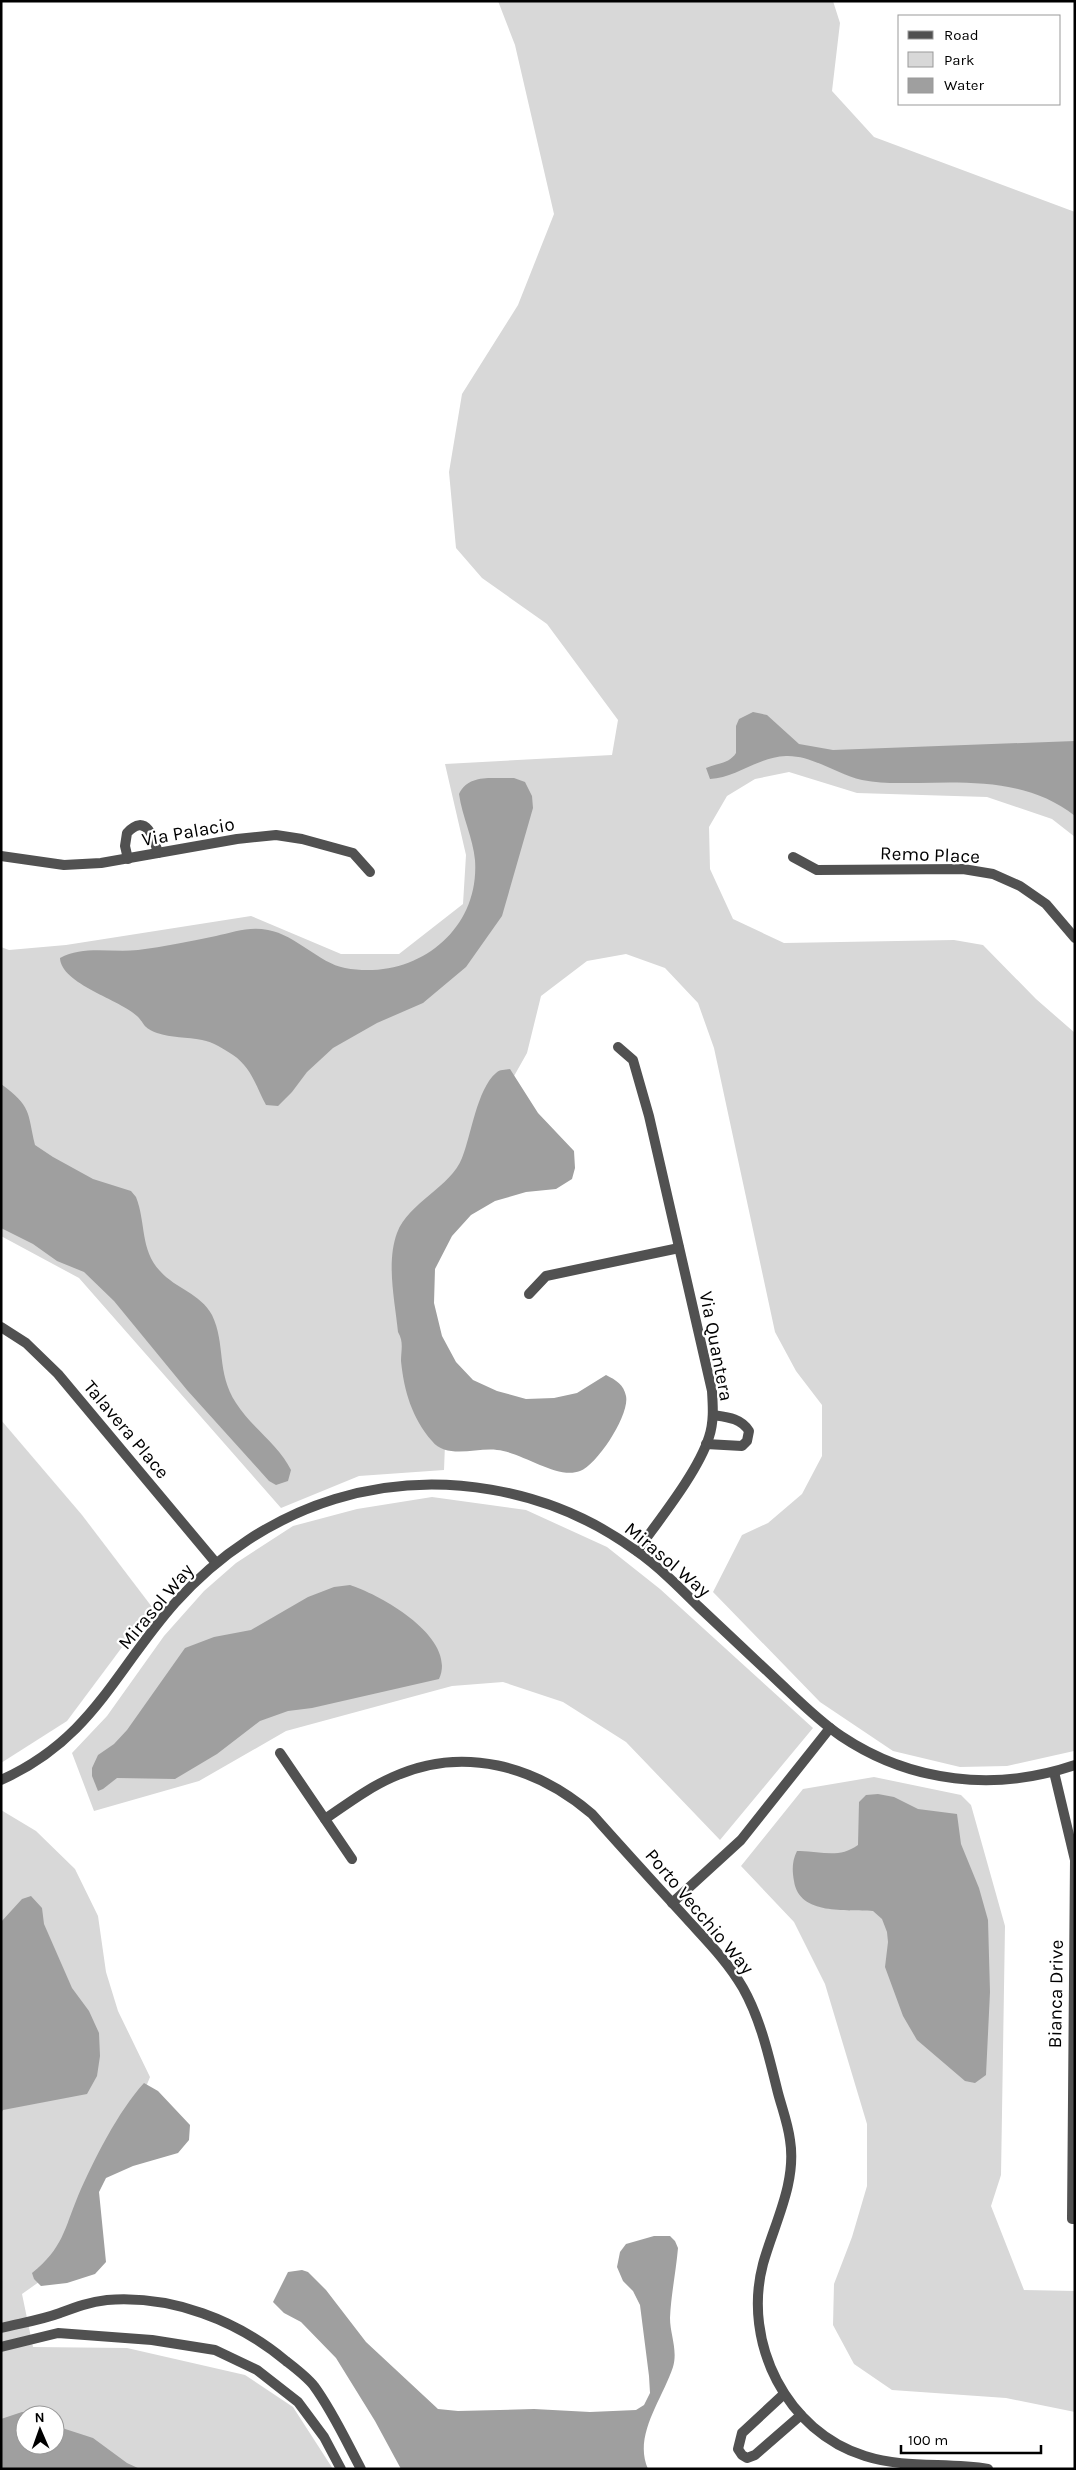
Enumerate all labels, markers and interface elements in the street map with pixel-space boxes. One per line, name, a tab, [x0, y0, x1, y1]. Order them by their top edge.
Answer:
legend	[898, 15, 1061, 105]
text: Road	[944, 26, 979, 44]
text: Park	[944, 51, 974, 69]
text: Water	[944, 76, 985, 94]
street label: Via Palacio	[140, 813, 236, 851]
street label: Remo Place	[880, 842, 980, 868]
street label: Via Quantera	[695, 1289, 737, 1403]
street label: Talavera Place	[79, 1376, 174, 1483]
street label: Mirasol Way	[620, 1518, 715, 1602]
street label: Mirasol Way	[114, 1559, 198, 1654]
street label: Porto Vecchio Way	[640, 1844, 758, 1979]
street label: Bianca Drive	[1044, 1940, 1068, 2048]
north arrow	[15, 2405, 65, 2455]
text: N	[34, 2409, 45, 2426]
scale bar	[901, 2422, 1041, 2454]
text: 100 m	[908, 2431, 948, 2449]

